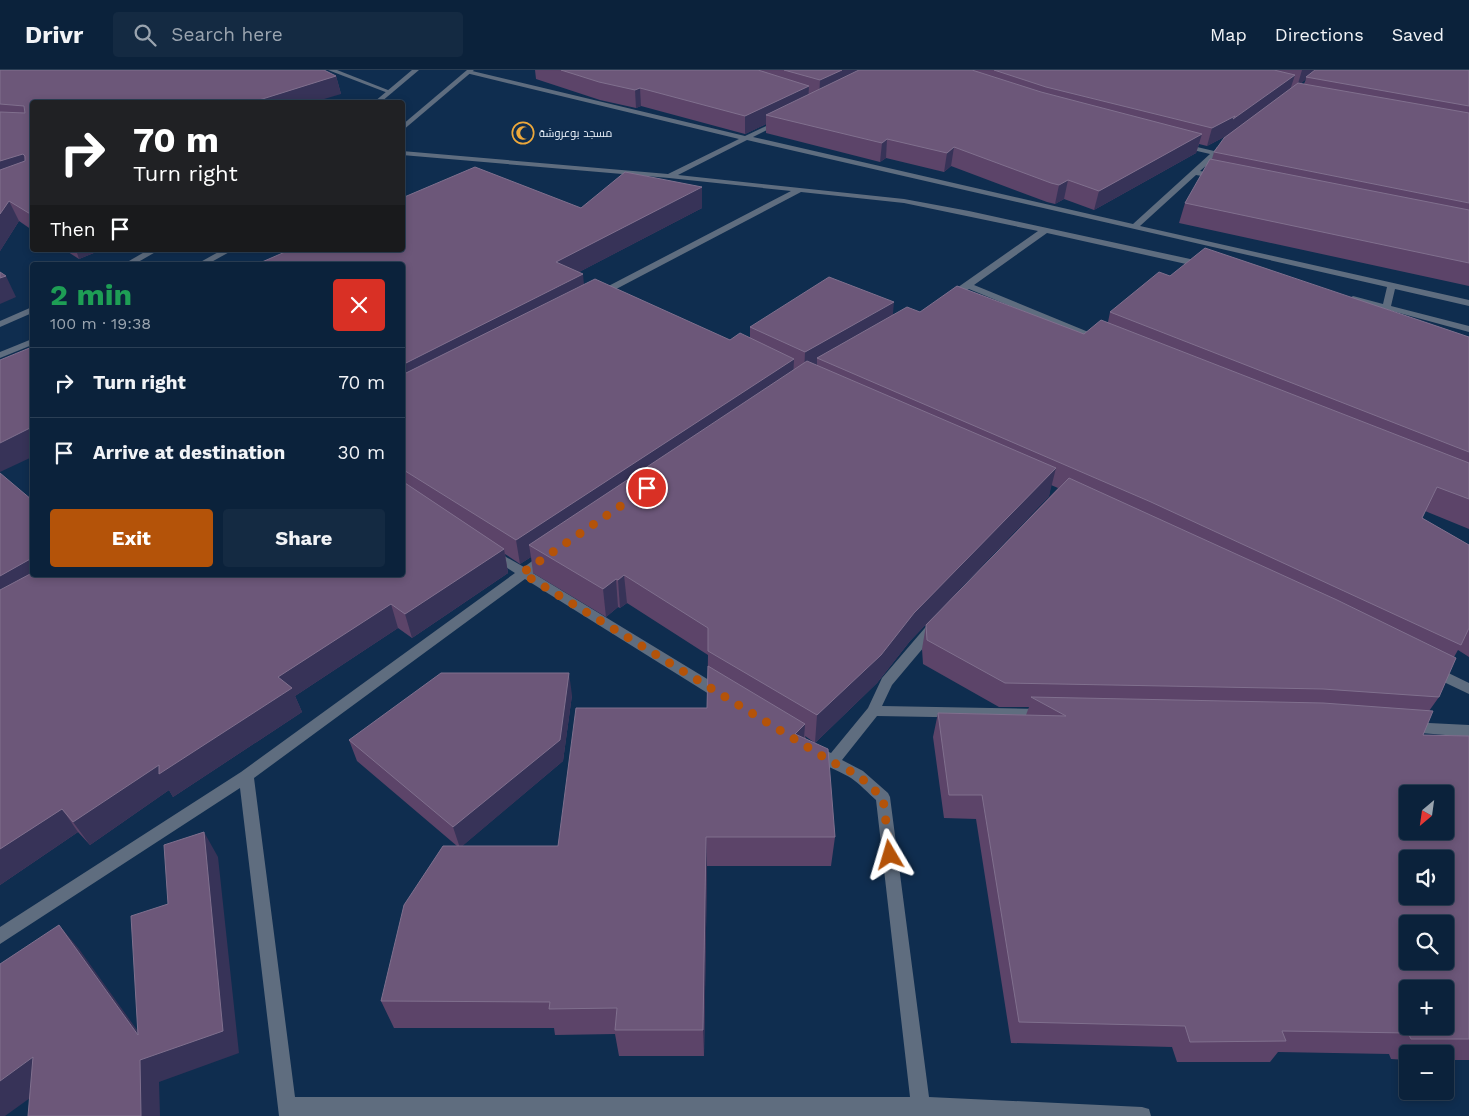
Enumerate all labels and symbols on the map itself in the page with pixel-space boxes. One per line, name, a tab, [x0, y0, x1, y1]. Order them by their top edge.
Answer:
mosque icon: مسجد بوعروشة	[511, 121, 535, 145]
place label: مسجد بوعروشة	[539, 127, 612, 140]
pin	[626, 467, 668, 509]
north arrow	[1399, 785, 1454, 840]
position arrow	[863, 828, 915, 880]

